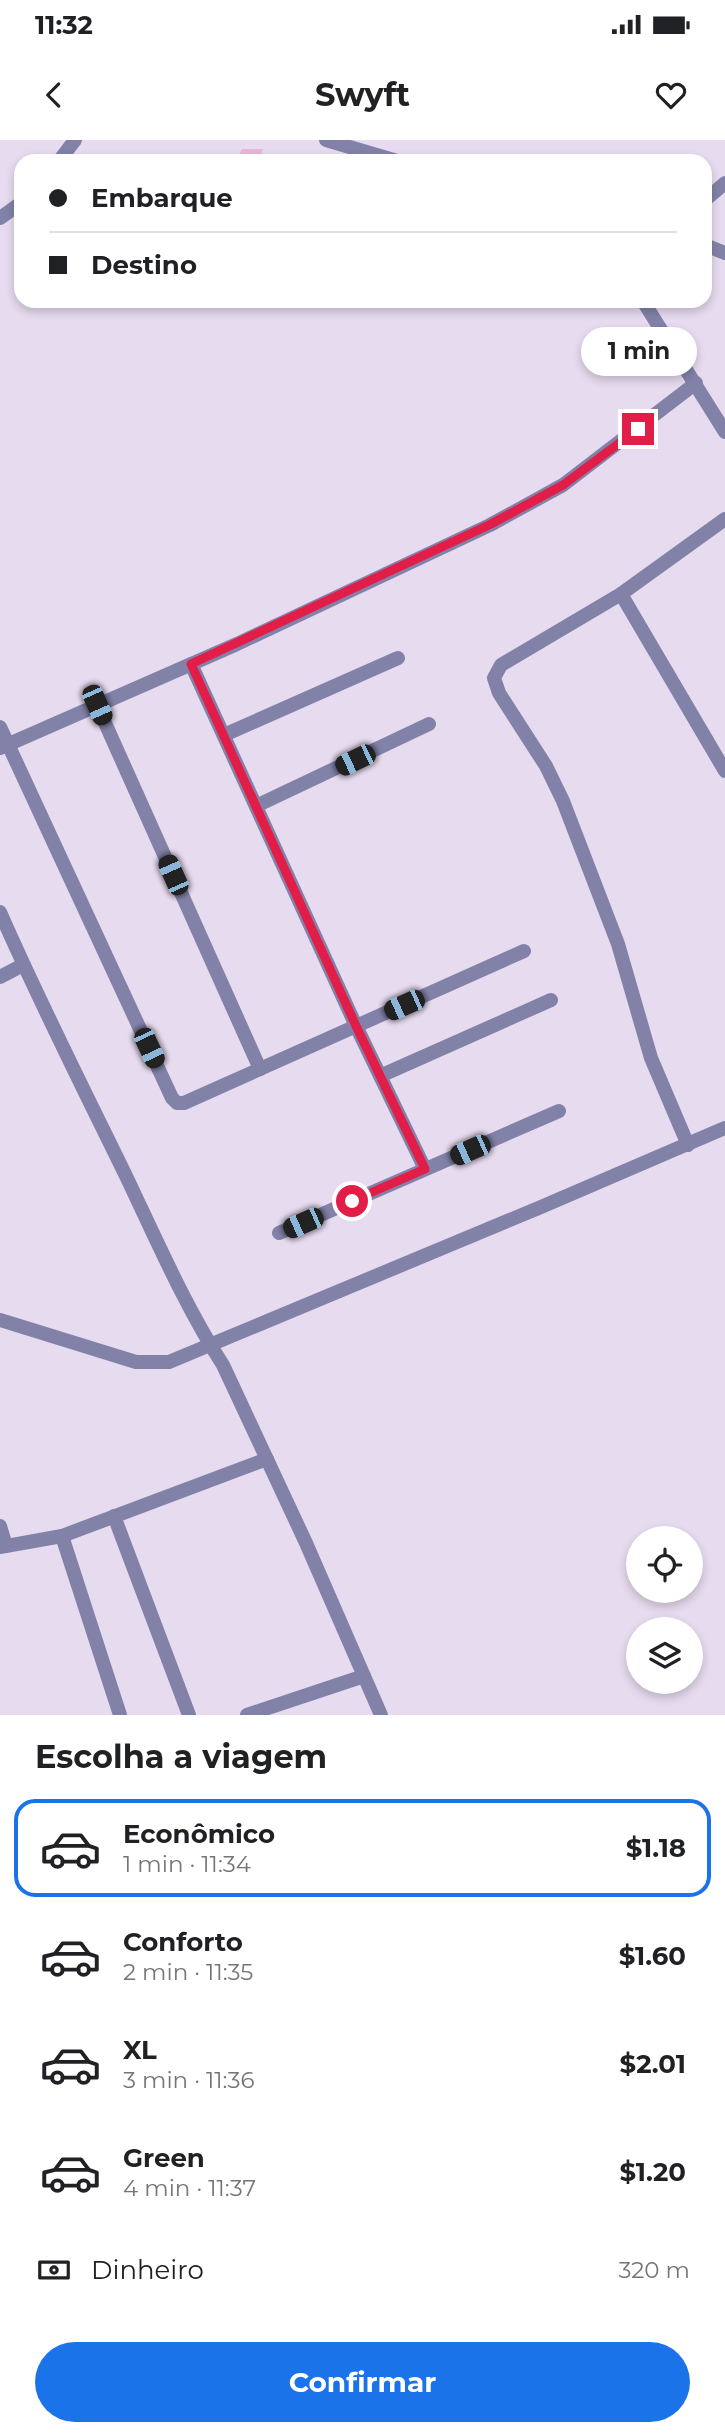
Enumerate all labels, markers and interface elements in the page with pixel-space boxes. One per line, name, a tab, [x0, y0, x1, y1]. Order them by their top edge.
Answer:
text: 11:32	[35, 9, 93, 41]
text: Swyft	[315, 75, 410, 114]
icon: back	[35, 76, 73, 114]
icon: heart	[652, 76, 690, 114]
text: Embarque	[91, 182, 233, 214]
text: Destino	[91, 249, 197, 281]
callout: 1 min	[580, 328, 696, 376]
text: 1 min	[608, 337, 670, 365]
route end	[622, 413, 654, 445]
car	[79, 682, 116, 728]
car	[332, 741, 379, 779]
car	[155, 852, 192, 898]
car	[381, 987, 428, 1023]
car	[131, 1025, 168, 1071]
car	[447, 1132, 494, 1168]
route start	[336, 1185, 368, 1217]
car	[280, 1205, 327, 1241]
map controls	[626, 1526, 703, 1694]
button: locate	[626, 1526, 703, 1603]
button: layers	[626, 1617, 703, 1694]
text: Escolha a viagem	[35, 1737, 327, 1776]
icon: car	[39, 1817, 102, 1880]
text: Econômico	[123, 1818, 275, 1850]
text: $1.18	[626, 1832, 686, 1864]
text: 1 min · 11:34	[123, 1850, 251, 1878]
icon: car	[39, 1925, 102, 1988]
text: Conforto	[123, 1926, 243, 1958]
text: $1.60	[619, 1940, 686, 1972]
text: 2 min · 11:35	[123, 1958, 253, 1986]
icon: car	[39, 2033, 102, 2096]
text: XL	[123, 2034, 157, 2066]
text: $2.01	[620, 2048, 686, 2080]
text: 3 min · 11:36	[123, 2066, 254, 2094]
icon: car	[39, 2141, 102, 2204]
text: Green	[123, 2142, 205, 2174]
text: $1.20	[619, 2156, 686, 2188]
text: 4 min · 11:37	[123, 2174, 256, 2202]
icon: cash	[35, 2251, 73, 2289]
text: Dinheiro	[91, 2254, 204, 2286]
text: 320 m	[618, 2256, 690, 2284]
button: Confirmar	[35, 2342, 690, 2422]

